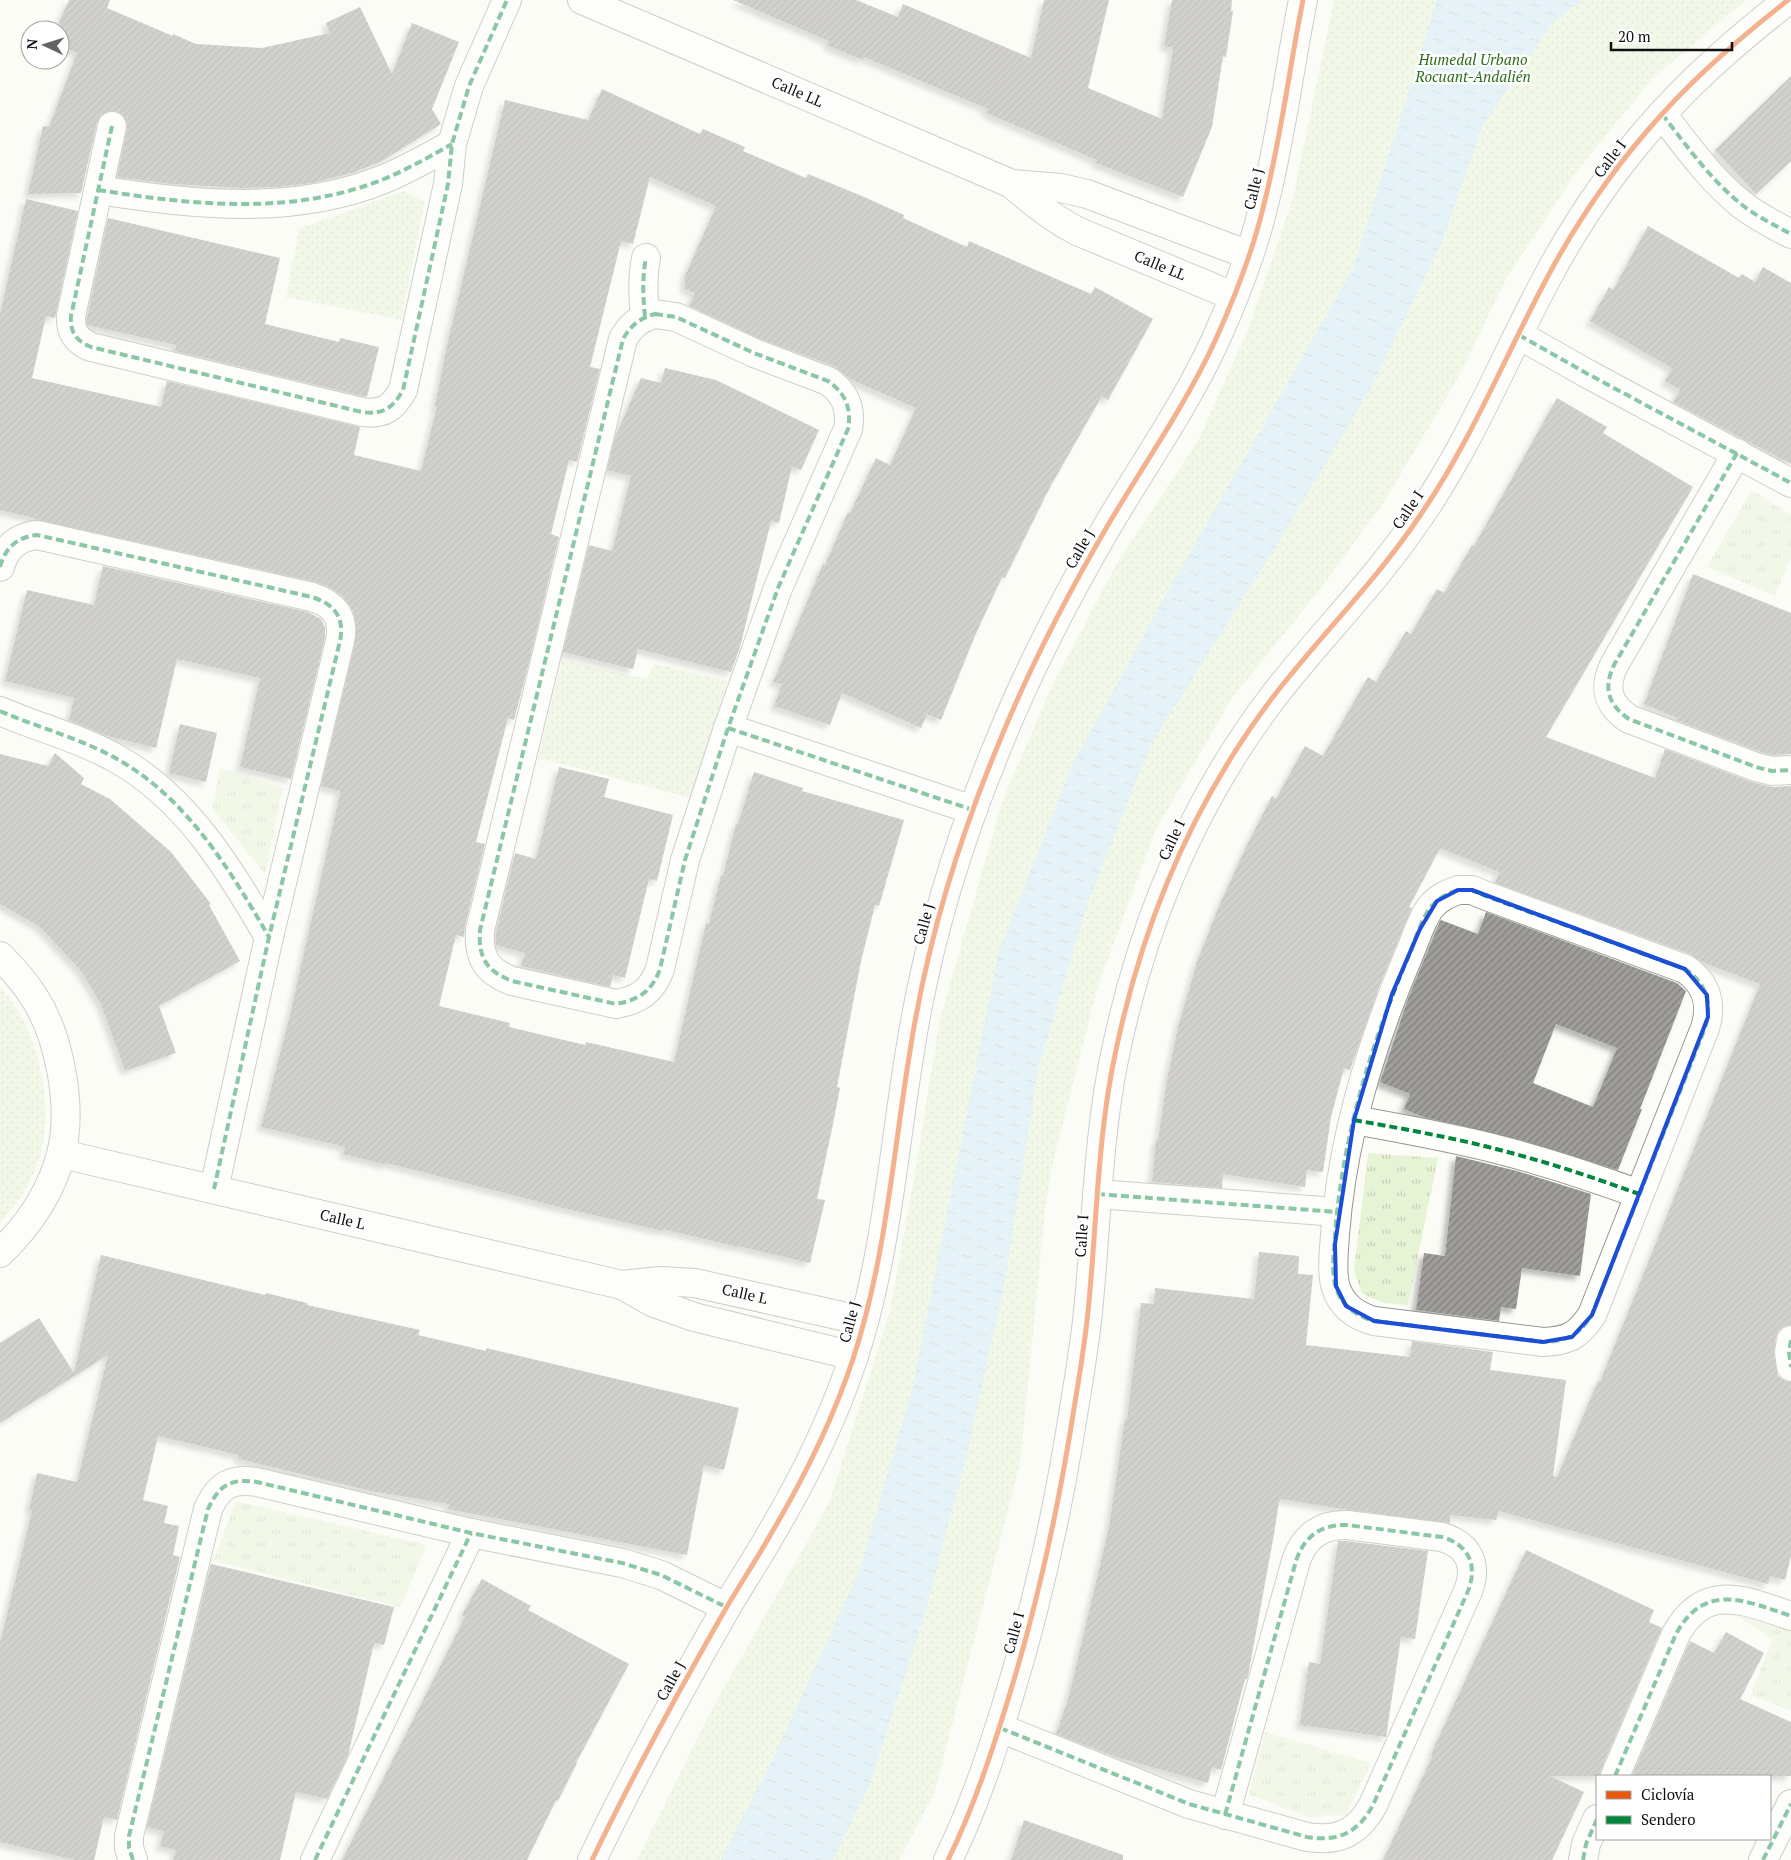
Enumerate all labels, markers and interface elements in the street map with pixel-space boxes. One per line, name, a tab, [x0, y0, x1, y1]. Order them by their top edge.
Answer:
north arrow	[20, 20, 70, 70]
scale bar	[1611, 20, 1732, 52]
text: 20 m	[1618, 26, 1651, 46]
text: N	[22, 38, 41, 50]
park label: Humedal Urbano Rocuant-Andalién	[1414, 49, 1531, 86]
street label: Calle LL	[769, 71, 826, 111]
street label: Calle I	[1588, 135, 1630, 181]
street label: Calle J	[1238, 166, 1268, 212]
street label: Calle LL	[1132, 245, 1189, 284]
street label: Calle I	[1387, 486, 1427, 533]
street label: Calle J	[1060, 525, 1098, 572]
street label: Calle I	[1153, 816, 1189, 863]
street label: Calle J	[908, 901, 938, 947]
street label: Calle L	[318, 1204, 367, 1234]
street label: Calle I	[1070, 1214, 1092, 1258]
street label: Calle L	[720, 1278, 769, 1308]
street label: Calle J	[834, 1299, 864, 1345]
street label: Calle I	[998, 1610, 1028, 1656]
street label: Calle J	[651, 1657, 689, 1704]
legend	[1596, 1775, 1771, 1840]
text: Ciclovía	[1641, 1784, 1695, 1804]
text: Sendero	[1641, 1809, 1695, 1829]

